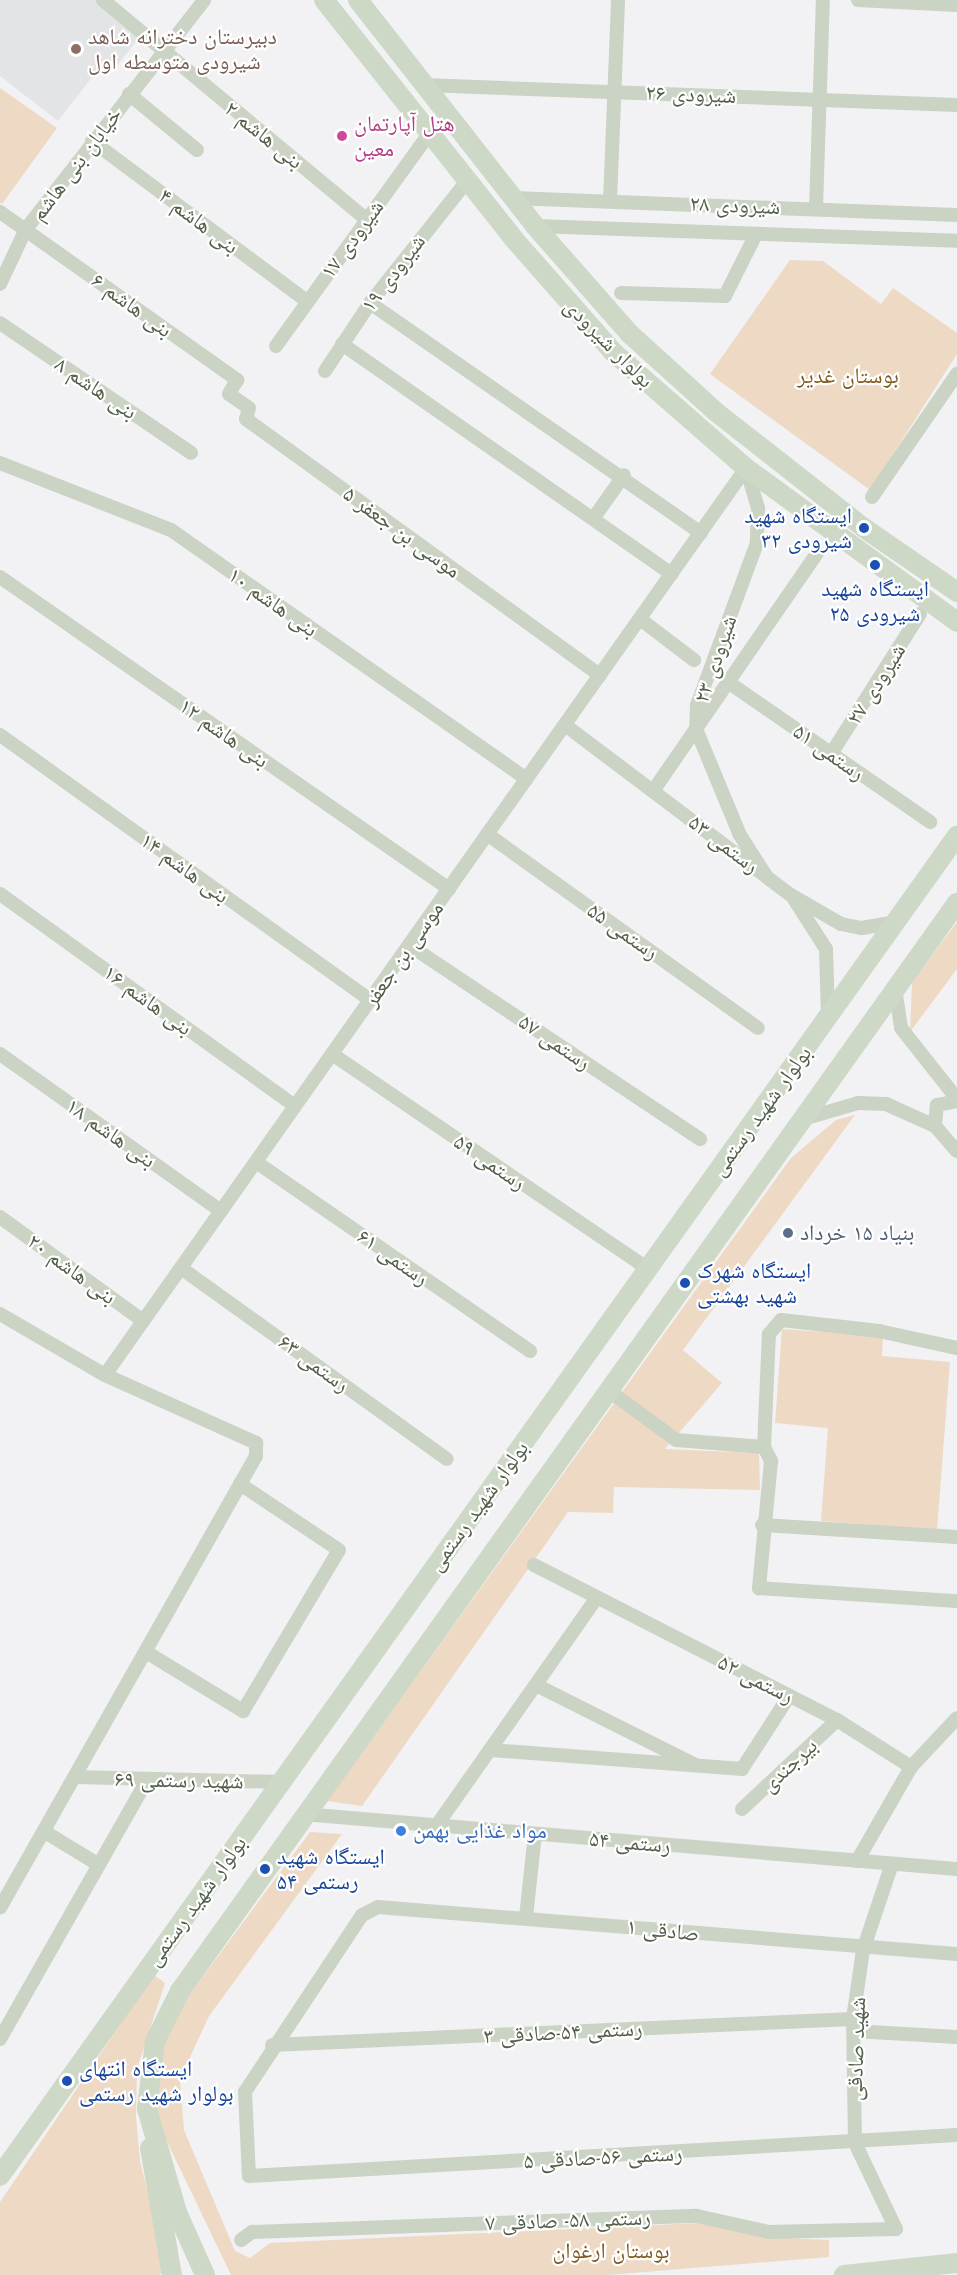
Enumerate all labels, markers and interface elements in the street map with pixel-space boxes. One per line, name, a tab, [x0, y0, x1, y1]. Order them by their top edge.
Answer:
place label: دبیرستان دخترانه شاهد شیرودی متوسطه اول	[88, 23, 277, 74]
marker: دبیرستان دخترانه شاهد شیرودی متوسطه اول	[69, 42, 83, 56]
street label: شیرودی ۲۶	[645, 79, 737, 109]
street label: بنی هاشم ۲	[219, 95, 309, 175]
street label: خیابان بنی هاشم	[25, 102, 127, 226]
place label: هتل آپارتمان معین	[354, 110, 455, 162]
marker: هتل آپارتمان معین	[335, 129, 349, 143]
street label: بنی هاشم ۴	[154, 182, 244, 260]
street label: شیرودی ۲۸	[689, 190, 781, 220]
street label: شیرودی ۱۷	[315, 195, 389, 283]
street label: شیرودی ۱۹	[355, 229, 431, 317]
street label: بنی هاشم ۶	[86, 267, 178, 343]
street label: بولوار شیرودی	[559, 293, 659, 393]
street label: بنی هاشم ۸	[50, 351, 142, 425]
park label: بوستان غدیر	[797, 363, 899, 389]
street label: موسی بن جعفر ۵	[338, 480, 466, 584]
place label: ایستگاه شهید شیرودی ۳۲	[744, 502, 852, 554]
marker: ایستگاه شهید شیرودی ۳۲	[857, 521, 871, 535]
marker: ایستگاه شهید شیرودی ۲۵	[868, 558, 882, 572]
street label: بنی هاشم ۱۰	[223, 562, 323, 642]
place label: ایستگاه شهید شیرودی ۲۵	[821, 575, 929, 626]
street label: شیرودی ۲۳	[688, 612, 742, 706]
street label: شیرودی ۲۷	[841, 639, 911, 729]
street label: بنی هاشم ۱۲	[174, 693, 274, 773]
street label: رستمی ۵۱	[788, 718, 870, 786]
street label: رستمی ۵۳	[684, 809, 764, 879]
street label: بنی هاشم ۱۴	[135, 827, 235, 909]
street label: موسی بن جعفر	[357, 896, 449, 1012]
street label: رستمی ۵۵	[582, 897, 664, 965]
street label: بنی هاشم ۱۶	[98, 959, 198, 1041]
street label: رستمی ۵۷	[514, 1008, 596, 1076]
street label: بولوار شهید رستمی	[705, 1041, 817, 1181]
street label: بنی هاشم ۱۸	[61, 1093, 161, 1173]
street label: رستمی ۵۹	[449, 1128, 531, 1196]
place label: بنیاد ۱۵ خرداد	[800, 1220, 914, 1246]
street label: رستمی ۶۱	[352, 1223, 434, 1291]
marker: بنیاد ۱۵ خرداد	[781, 1226, 795, 1240]
street label: بنی هاشم ۲۰	[22, 1228, 122, 1310]
place label: ایستگاه شهرک شهید بهشتی	[697, 1257, 811, 1308]
marker: ایستگاه شهرک شهید بهشتی	[678, 1276, 692, 1290]
street label: رستمی ۶۳	[273, 1328, 355, 1398]
street label: بولوار شهید رستمی	[422, 1436, 534, 1576]
street label: رستمی ۵۲	[714, 1649, 798, 1709]
street label: بیرجندی	[755, 1732, 823, 1798]
street label: شهید رستمی ۶۹	[114, 1766, 244, 1794]
place label: مواد غذایی بهمن	[413, 1818, 547, 1844]
marker: مواد غذایی بهمن	[394, 1824, 408, 1838]
street label: رستمی ۵۴	[588, 1825, 672, 1859]
street label: بولوار شهید رستمی	[140, 1831, 252, 1971]
place label: ایستگاه شهید رستمی ۵۴	[277, 1843, 385, 1894]
marker: ایستگاه شهید رستمی ۵۴	[258, 1862, 272, 1876]
street label: صادقی ۱	[625, 1913, 701, 1947]
street label: شهید صادقی	[841, 1997, 871, 2101]
street label: رستمی ۵۴-صادقی ۳	[483, 2015, 643, 2049]
place label: ایستگاه انتهای بولوار شهید رستمی	[79, 2055, 234, 2106]
marker: ایستگاه انتهای بولوار شهید رستمی	[60, 2074, 74, 2088]
street label: رستمی ۵۶-صادقی ۵	[523, 2140, 683, 2174]
street label: رستمی ۵۸- صادقی ۷	[485, 2204, 651, 2236]
park label: بوستان ارغوان	[552, 2238, 670, 2264]

